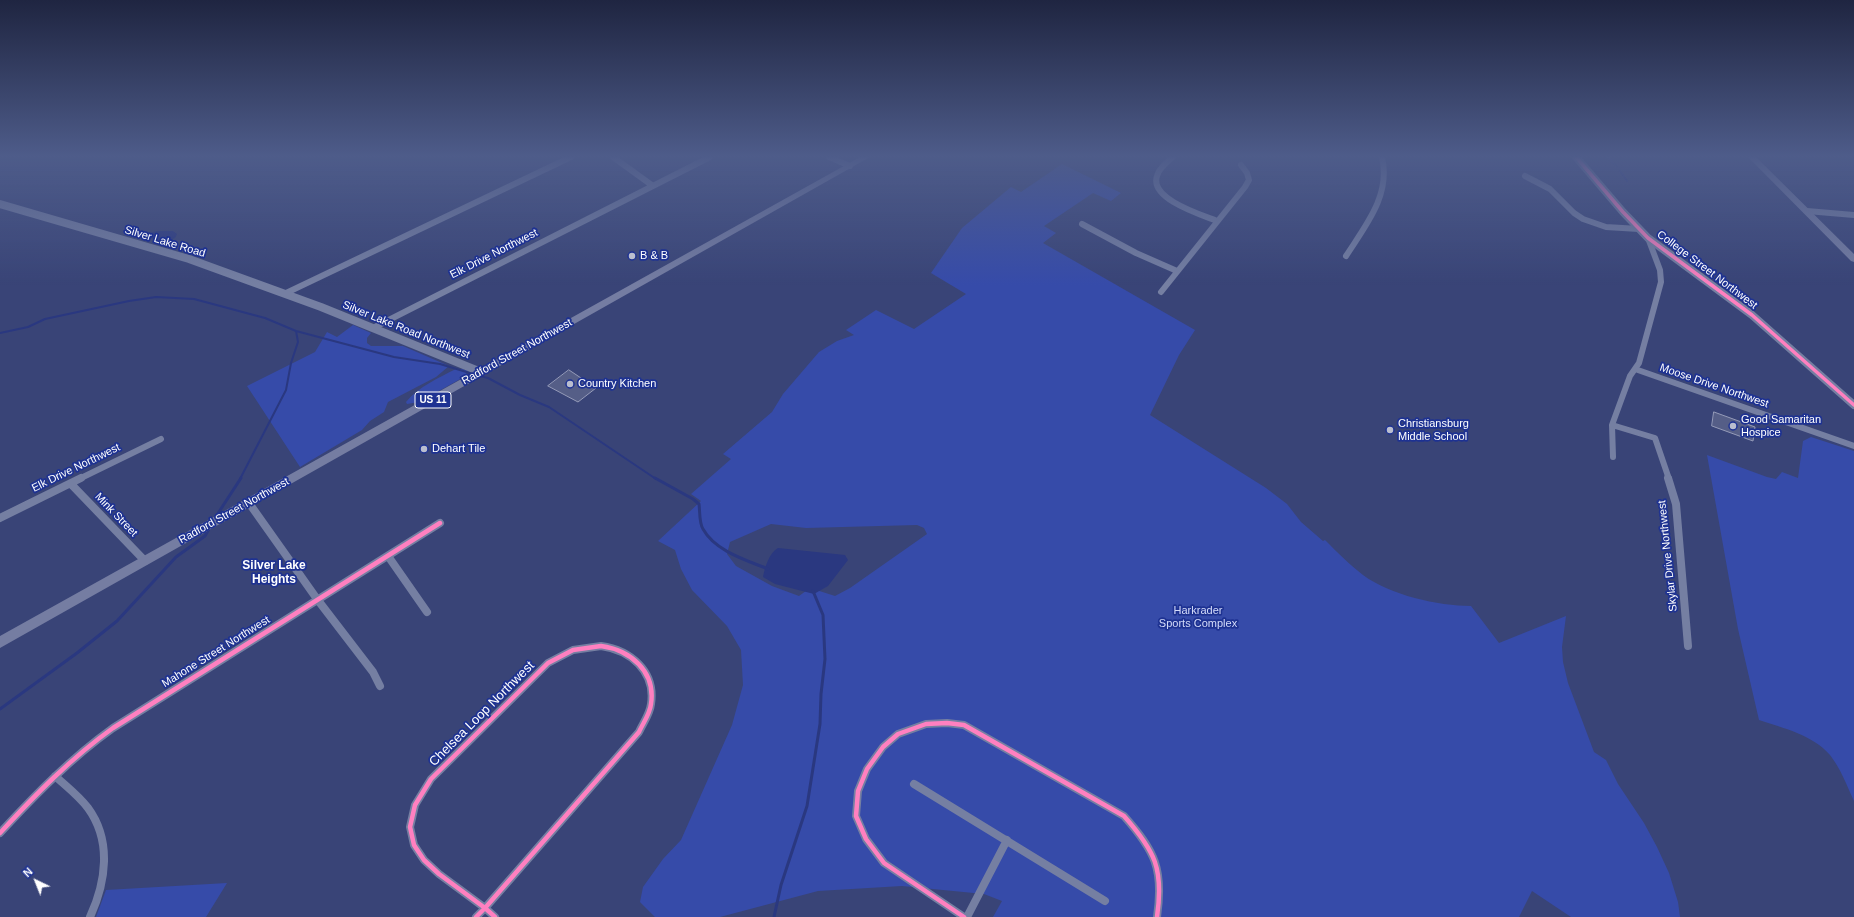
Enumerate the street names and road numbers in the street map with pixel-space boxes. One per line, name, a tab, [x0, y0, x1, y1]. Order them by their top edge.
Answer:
street label: Silver Lake Road	[123, 223, 207, 261]
street label: Elk Drive Northwest	[448, 226, 540, 282]
street label: College Street Northwest	[1654, 228, 1760, 312]
street label: Silver Lake Road Northwest	[340, 298, 472, 362]
street label: Radford Street Northwest	[460, 316, 574, 388]
street label: Moose Drive Northwest	[1658, 361, 1770, 411]
road number: US 11	[415, 392, 451, 408]
street label: Elk Drive Northwest	[30, 441, 122, 495]
street label: Radford Street Northwest	[177, 475, 291, 547]
street label: Mink Street	[92, 490, 140, 540]
street label: Skylar Drive Northwest	[1656, 500, 1680, 612]
street label: Mahone Street Northwest	[160, 613, 272, 691]
street label: Chelsea Loop Northwest	[426, 658, 538, 770]

